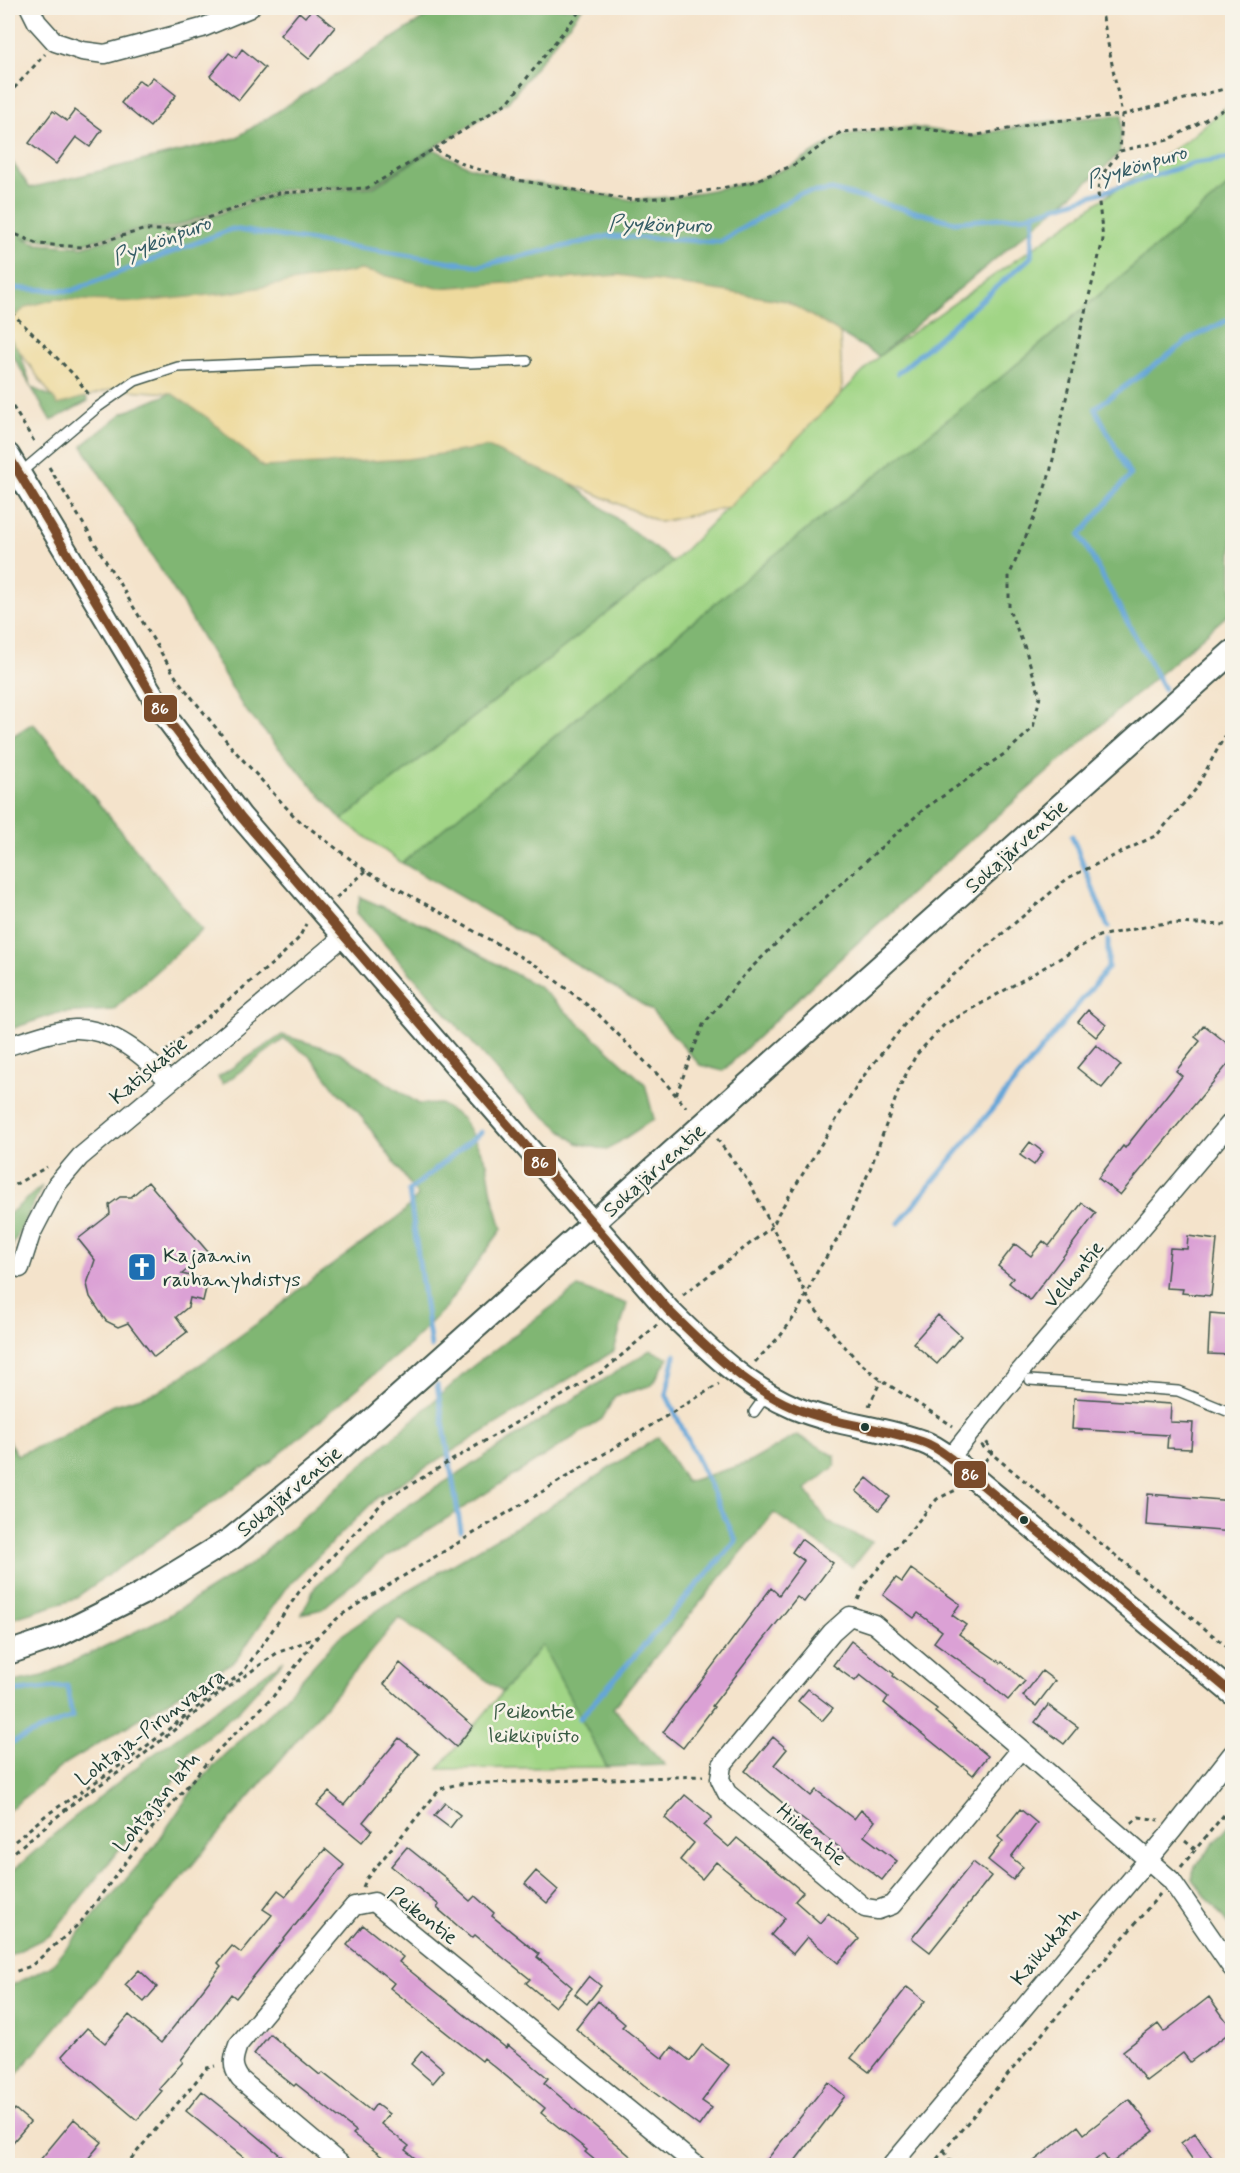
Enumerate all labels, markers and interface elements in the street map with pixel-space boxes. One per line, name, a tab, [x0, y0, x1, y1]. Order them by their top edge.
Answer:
water label: Pyykönpuro	[1083, 138, 1190, 195]
water label: Pyykönpuro	[109, 209, 215, 272]
water label: Pyykönpuro	[608, 210, 712, 240]
line badge: 86	[143, 694, 178, 723]
text: 86	[151, 699, 169, 720]
street label: Sokajärventie	[959, 793, 1074, 900]
street label: Katiskatie	[104, 1030, 193, 1111]
street label: Sokajärventie	[597, 1117, 712, 1224]
line badge: 86	[523, 1148, 557, 1177]
text: 86	[531, 1153, 549, 1174]
street label: Velhontie	[1037, 1235, 1110, 1315]
place label: Kajaanin rauhanyhdistys	[163, 1242, 301, 1294]
church icon: Kajaanin rauhanyhdistys	[126, 1251, 158, 1283]
unlabelled marker	[859, 1421, 871, 1433]
street label: Sokajärventie	[231, 1440, 348, 1544]
line badge: 86	[953, 1460, 987, 1489]
text: 86	[961, 1465, 979, 1486]
unlabelled marker	[1018, 1514, 1030, 1526]
street label: Lohtaja-Pirunvaara	[70, 1662, 231, 1793]
park label: Peikontie leikkipuisto	[489, 1698, 579, 1750]
street label: Lohtajan latu	[107, 1746, 206, 1859]
street label: Hiidentie	[770, 1797, 853, 1872]
street label: Peikontie	[381, 1880, 463, 1952]
street label: Kaikukatu	[1005, 1901, 1087, 1992]

